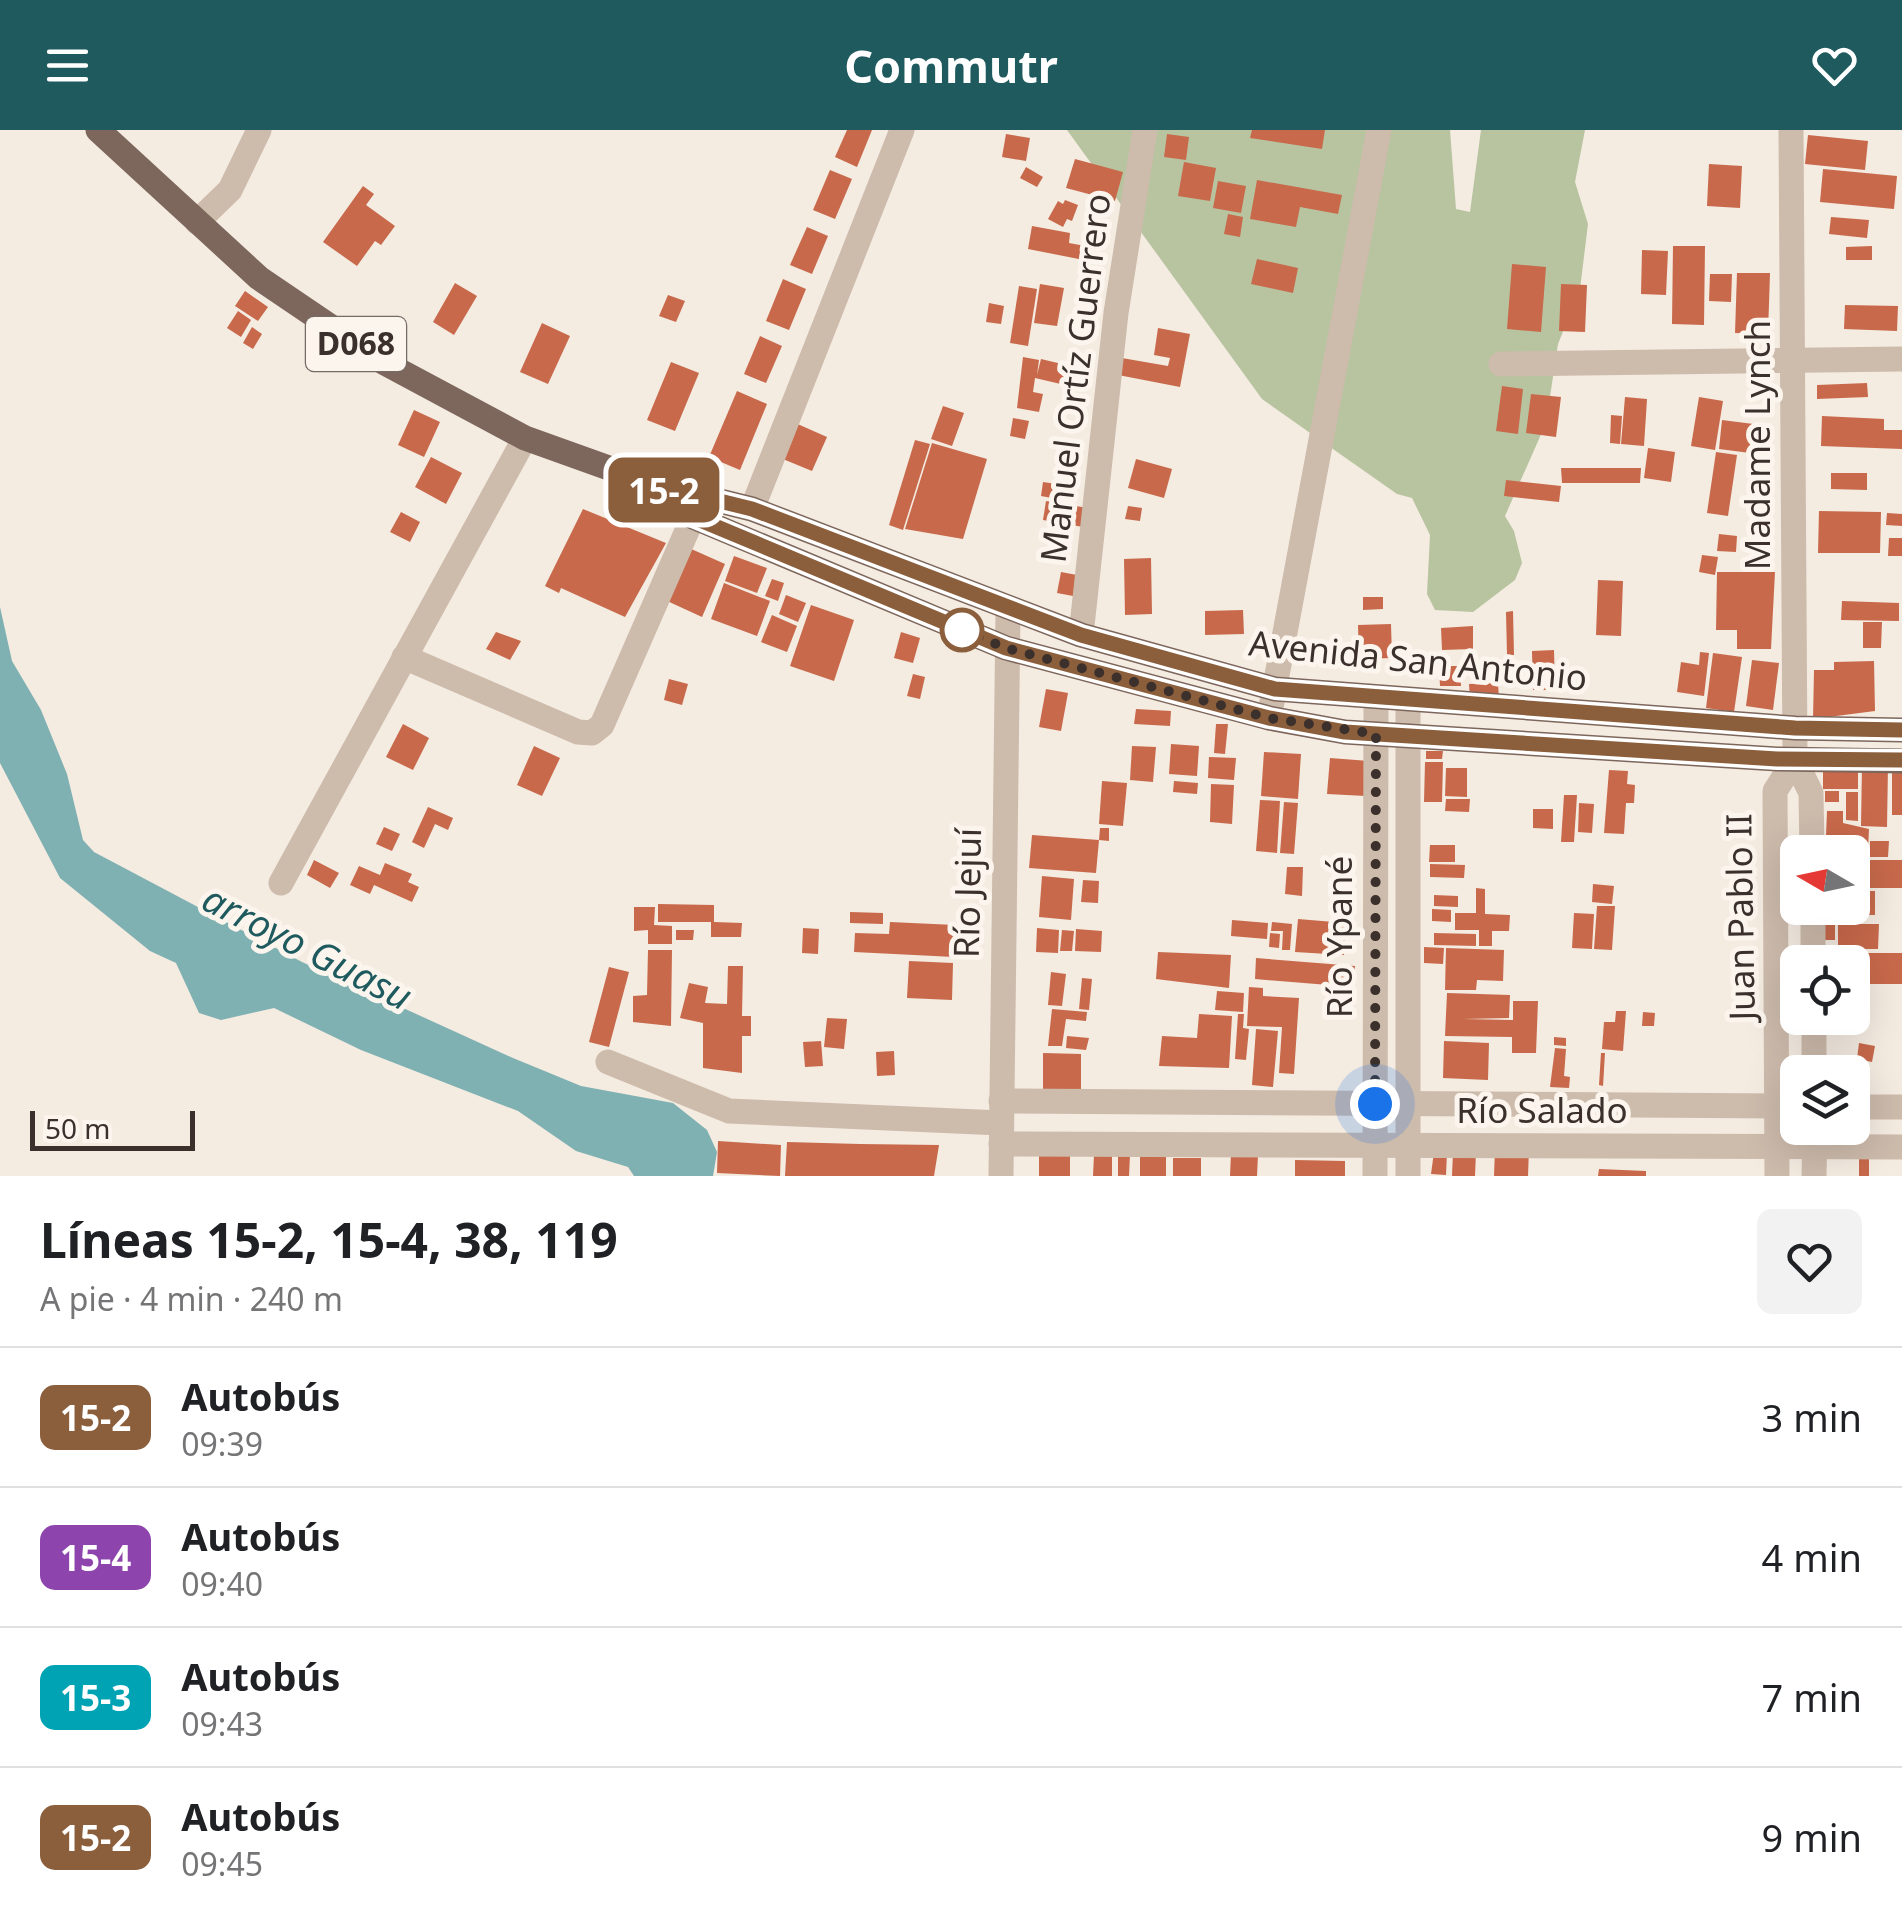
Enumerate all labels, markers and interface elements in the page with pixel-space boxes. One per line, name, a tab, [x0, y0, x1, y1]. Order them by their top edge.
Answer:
text: Commutr	[844, 35, 1058, 96]
icon: menu	[40, 38, 95, 93]
icon: heart	[1807, 38, 1862, 93]
street label: Manuel Ortíz Guerrero	[1029, 191, 1120, 565]
road number: D068	[306, 317, 406, 371]
street label: Madame Lynch	[1733, 320, 1780, 570]
line badge: 15-2	[594, 458, 734, 522]
text: 15-2	[628, 467, 700, 514]
unlabelled marker	[941, 609, 983, 651]
street label: Avenida San Antonio	[1247, 618, 1590, 701]
street label: Juan Pablo II	[1714, 813, 1765, 1024]
street label: Río Jejuí	[942, 827, 991, 958]
north arrow	[1780, 835, 1870, 925]
map controls	[1780, 835, 1870, 1145]
street label: Río Ypané	[1315, 856, 1362, 1018]
water label: arroyo Guasu	[194, 871, 422, 1021]
button: locate	[1780, 945, 1870, 1035]
button: layers	[1780, 1055, 1870, 1145]
your location	[1350, 1079, 1400, 1129]
street label: Río Salado	[1456, 1086, 1628, 1133]
scale bar	[30, 1106, 195, 1150]
text: 50 m	[45, 1109, 111, 1147]
text: Líneas 15-2, 15-4, 38, 119	[40, 1207, 618, 1272]
button: heart	[1757, 1209, 1862, 1314]
text: A pie · 4 min · 240 m	[40, 1277, 343, 1320]
text: Autobús	[181, 1370, 340, 1422]
text: 3 min	[1762, 1391, 1862, 1443]
text: 15-2	[60, 1394, 131, 1441]
text: 09:39	[181, 1422, 263, 1465]
text: Autobús	[181, 1510, 340, 1562]
text: 4 min	[1762, 1531, 1862, 1583]
text: 15-4	[60, 1534, 131, 1581]
text: 09:40	[181, 1562, 263, 1605]
text: Autobús	[181, 1650, 340, 1702]
text: 7 min	[1762, 1671, 1862, 1723]
text: 15-3	[60, 1674, 131, 1721]
text: 09:43	[181, 1702, 263, 1745]
text: Autobús	[181, 1790, 340, 1842]
text: 9 min	[1762, 1811, 1862, 1863]
text: 15-2	[60, 1814, 131, 1861]
text: 09:45	[181, 1842, 263, 1885]

